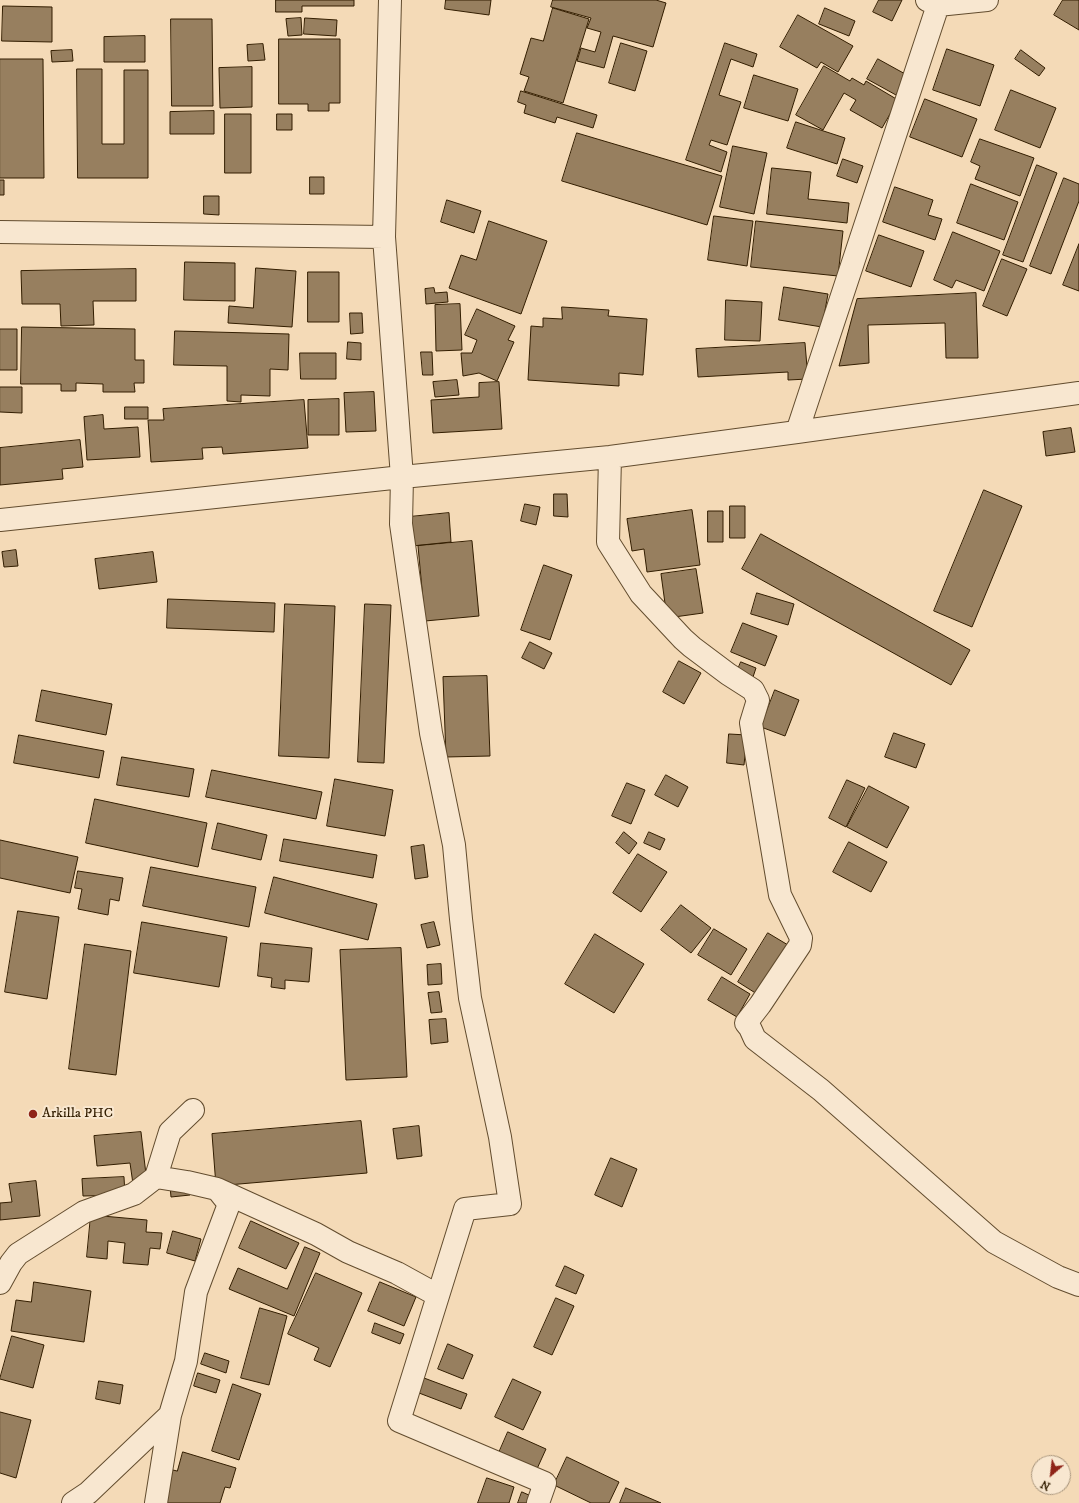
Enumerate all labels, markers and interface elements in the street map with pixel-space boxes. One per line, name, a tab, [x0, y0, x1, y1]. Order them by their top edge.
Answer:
place label: Arkilla PHC	[42, 1106, 113, 1122]
marker: Arkilla PHC	[27, 1108, 39, 1120]
north arrow	[1031, 1455, 1071, 1495]
text: N	[1039, 1476, 1053, 1493]

